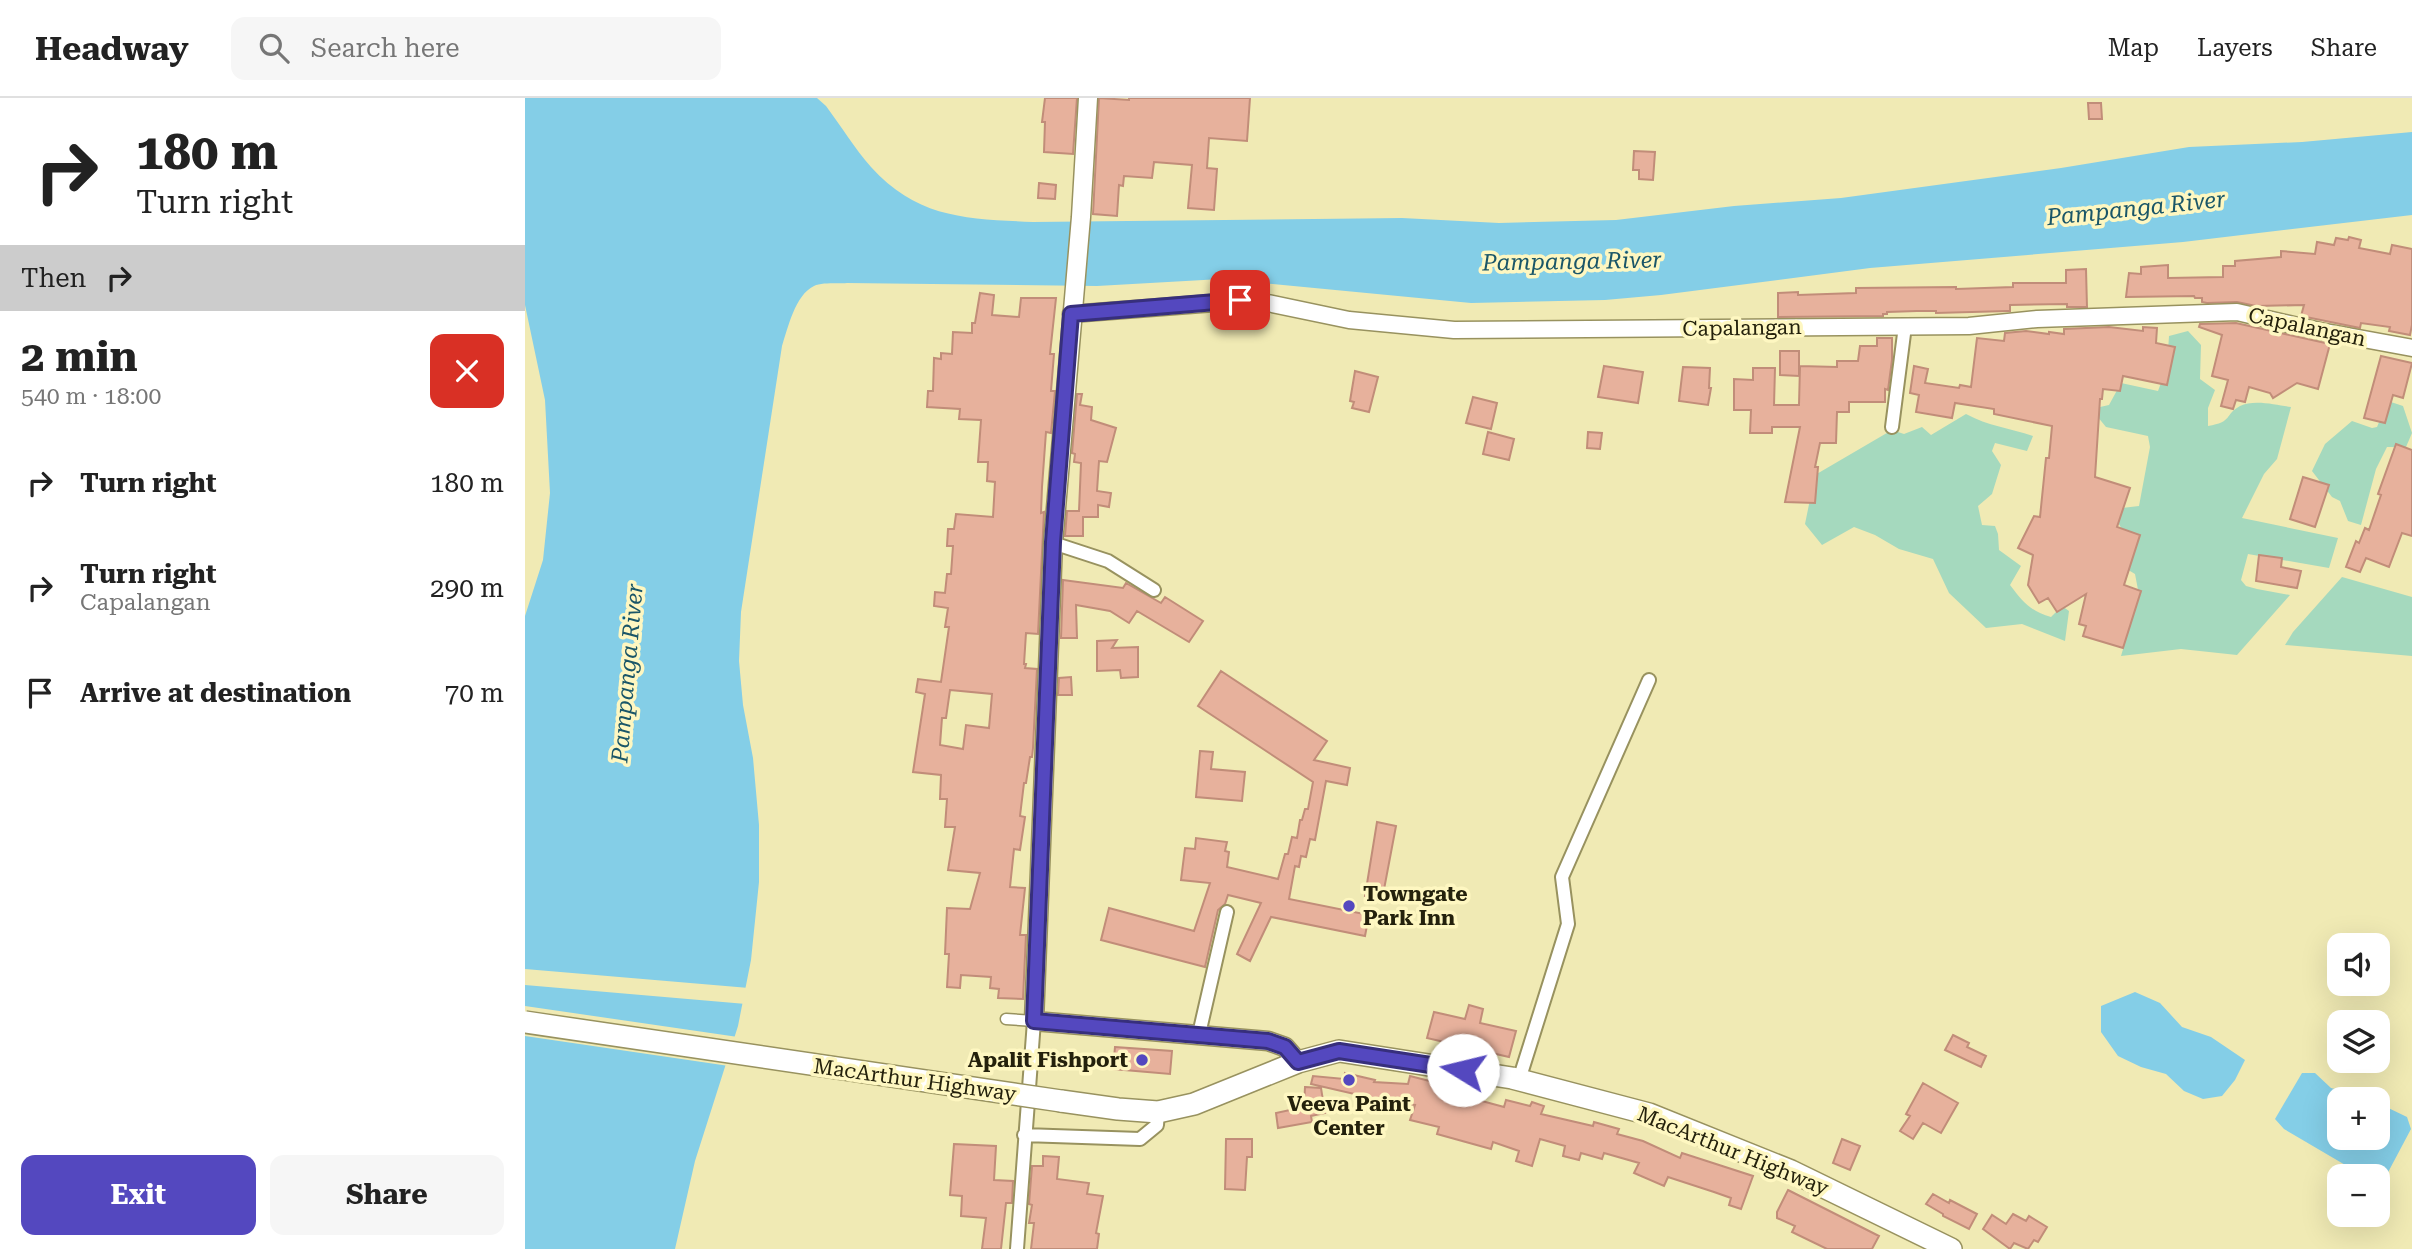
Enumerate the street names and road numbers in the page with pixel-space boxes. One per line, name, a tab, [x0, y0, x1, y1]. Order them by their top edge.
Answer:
street label: Capalangan	[2246, 303, 2368, 351]
street label: Capalangan	[1682, 315, 1802, 341]
street label: MacArthur Highway	[812, 1054, 1018, 1106]
street label: MacArthur Highway	[1634, 1102, 1833, 1201]

